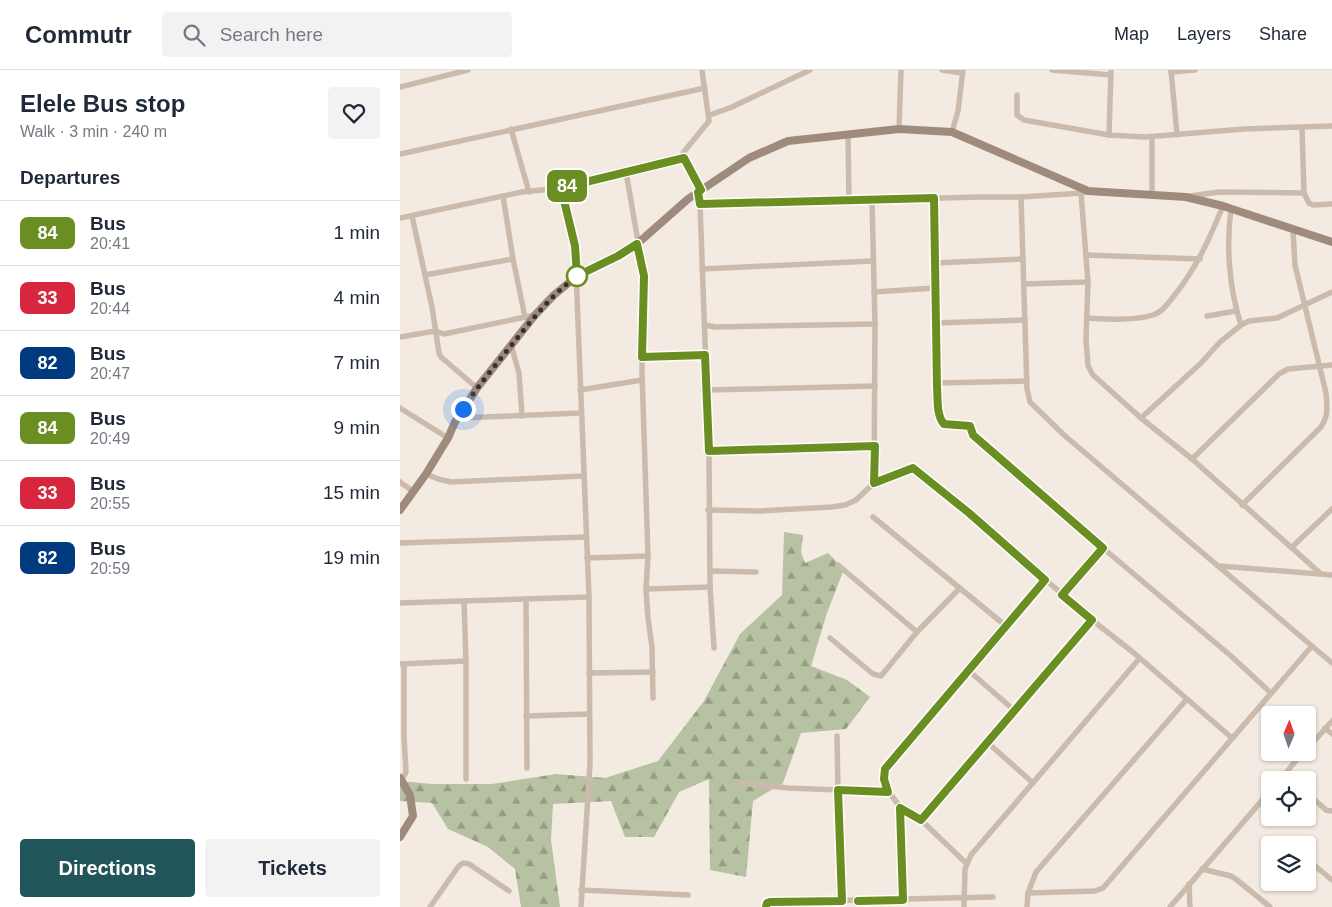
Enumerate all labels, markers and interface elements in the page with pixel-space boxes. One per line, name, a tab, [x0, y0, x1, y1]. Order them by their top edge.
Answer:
search box	[162, 12, 512, 57]
text: Commutr	[25, 21, 132, 48]
icon: search	[180, 21, 208, 49]
text: Search here	[220, 24, 323, 45]
text: Map	[1114, 24, 1149, 44]
text: Layers	[1177, 24, 1231, 44]
text: Share	[1259, 24, 1307, 44]
button: heart	[328, 87, 380, 139]
text: Elele Bus stop	[20, 90, 185, 117]
text: Walk · 3 min · 240 m	[20, 123, 167, 140]
text: Departures	[20, 167, 120, 188]
line badge: 84	[544, 170, 590, 202]
text: 84	[557, 176, 577, 196]
text: Bus	[90, 213, 126, 234]
text: 1 min	[334, 222, 380, 243]
text: 84	[37, 223, 58, 243]
text: 20:41	[90, 235, 130, 252]
unlabelled marker	[566, 265, 588, 287]
text: Bus	[90, 278, 126, 299]
text: 4 min	[334, 287, 380, 308]
text: 33	[37, 288, 58, 308]
text: 20:44	[90, 300, 130, 317]
text: Bus	[90, 343, 126, 364]
text: 7 min	[334, 352, 380, 373]
text: 82	[37, 353, 58, 373]
text: 20:47	[90, 365, 130, 382]
your location	[451, 397, 476, 422]
text: Bus	[90, 408, 126, 429]
text: 9 min	[334, 417, 380, 438]
text: 84	[37, 418, 58, 438]
text: 20:49	[90, 430, 130, 447]
text: Bus	[90, 473, 126, 494]
text: 15 min	[323, 482, 380, 503]
text: 33	[37, 483, 58, 503]
text: 20:55	[90, 495, 130, 512]
text: Bus	[90, 538, 126, 559]
text: 19 min	[323, 547, 380, 568]
text: 82	[37, 548, 58, 568]
text: 20:59	[90, 560, 130, 577]
north arrow	[1261, 706, 1316, 761]
map controls	[1261, 706, 1316, 891]
button: locate	[1261, 771, 1316, 826]
button: layers	[1261, 836, 1316, 891]
button: Directions	[20, 839, 195, 897]
button: Tickets	[205, 839, 380, 897]

